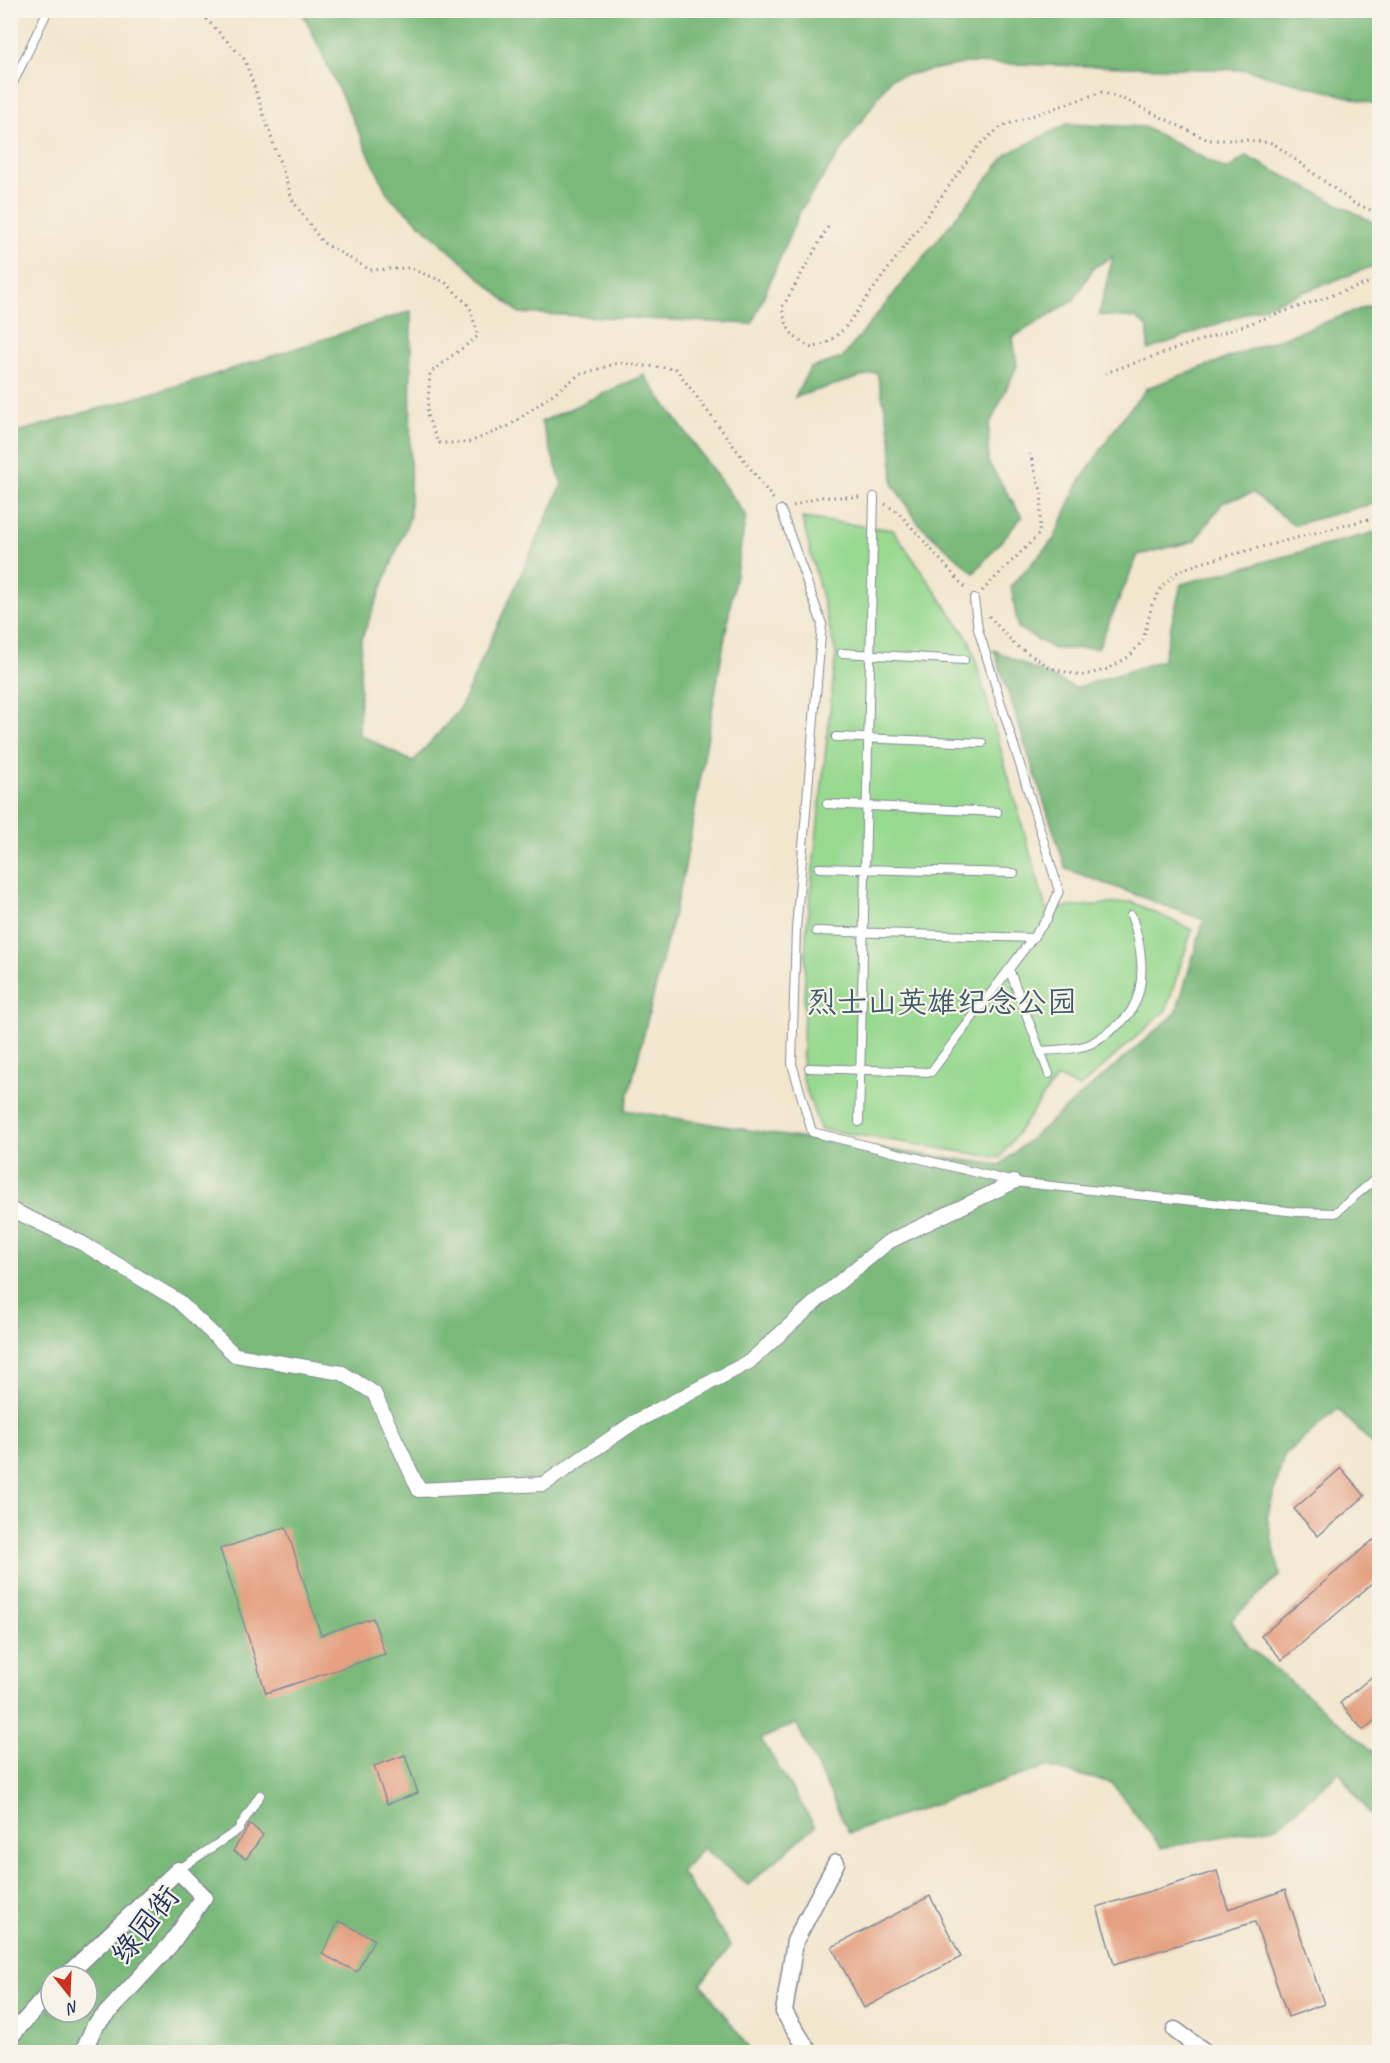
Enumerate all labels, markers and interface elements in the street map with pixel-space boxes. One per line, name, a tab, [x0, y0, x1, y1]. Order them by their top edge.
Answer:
park label: 烈士山英雄纪念公园	[807, 983, 1077, 1021]
street label: 绿园街	[102, 1878, 188, 1972]
north arrow	[39, 1964, 99, 2024]
text: N	[63, 1996, 81, 2019]

